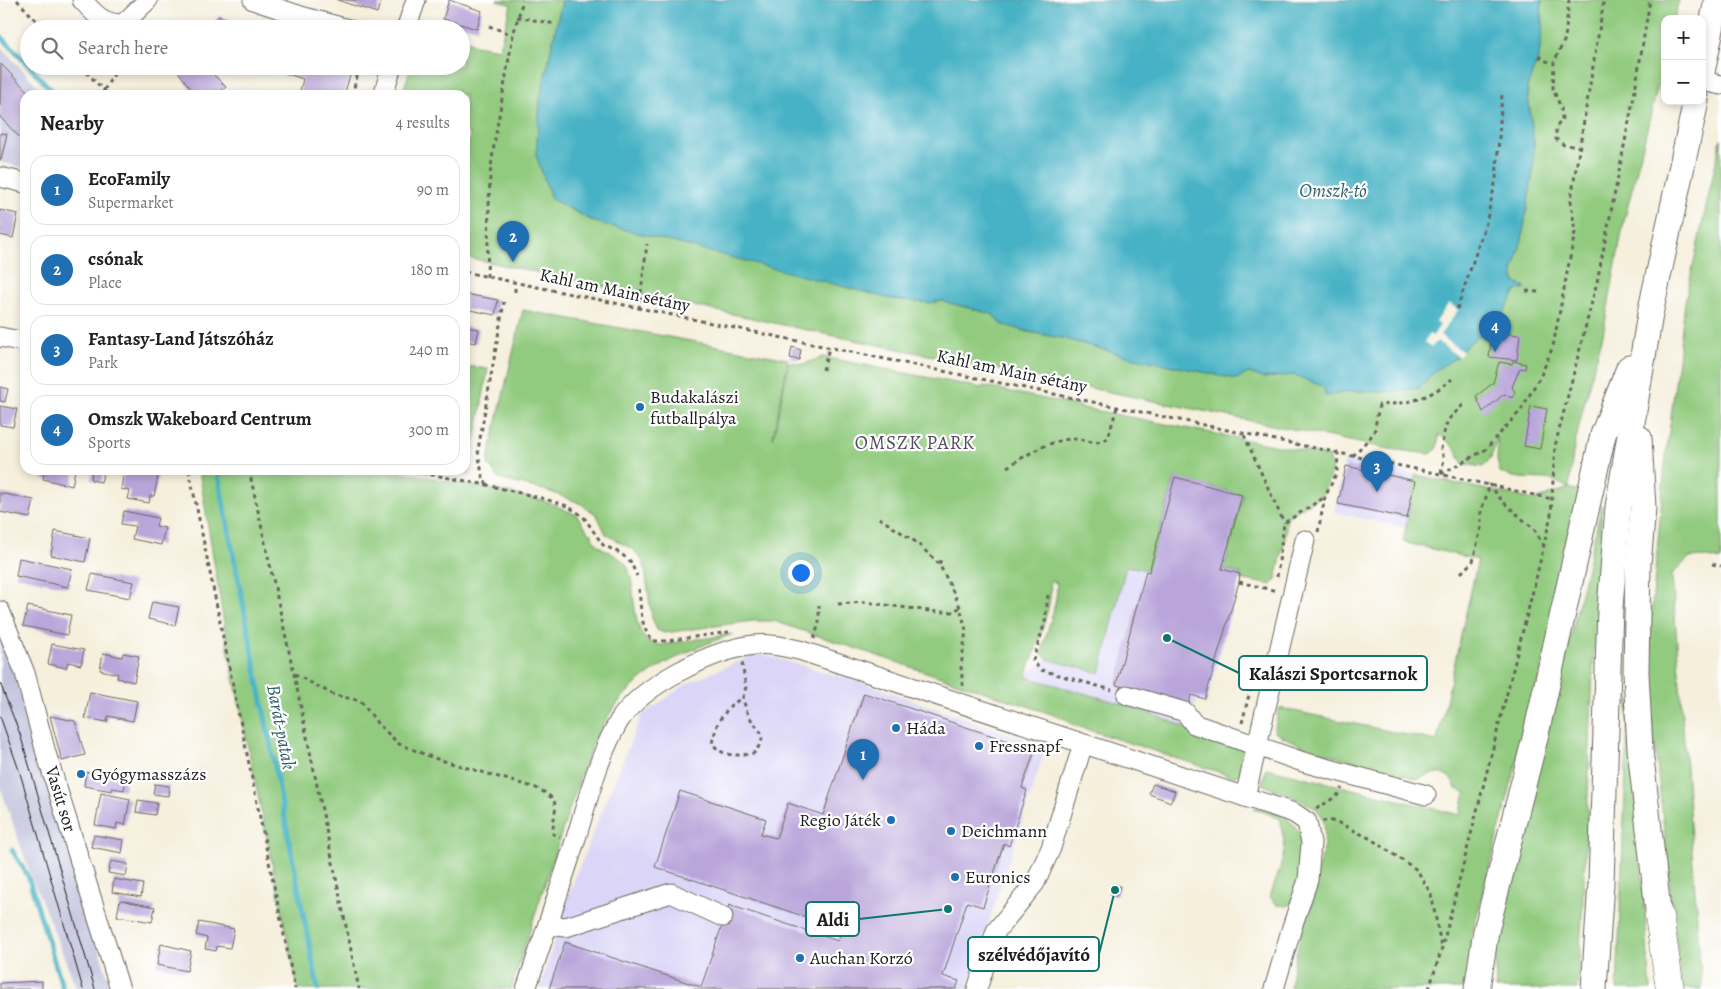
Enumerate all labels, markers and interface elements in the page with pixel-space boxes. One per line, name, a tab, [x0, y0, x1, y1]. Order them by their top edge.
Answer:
map controls	[1661, 15, 1706, 105]
button: +	[1661, 15, 1706, 60]
search box	[20, 20, 470, 75]
icon: search	[38, 34, 66, 62]
text: Search here	[78, 35, 168, 61]
button: −	[1661, 60, 1706, 105]
text: Nearby	[40, 109, 103, 137]
text: 4 results	[396, 112, 450, 134]
text: EcoFamily	[88, 166, 170, 192]
water label: Omszk-tó	[1299, 178, 1367, 204]
text: 1	[54, 179, 60, 201]
text: 90 m	[417, 179, 449, 201]
text: Supermarket	[88, 192, 174, 214]
pin: 2	[497, 221, 529, 262]
text: csónak	[88, 246, 143, 272]
text: 2	[53, 259, 61, 281]
text: 180 m	[411, 259, 449, 281]
street label: Kahl am Main sétány	[538, 262, 693, 318]
text: Place	[88, 272, 122, 294]
pin: 4	[1479, 311, 1511, 352]
text: Fantasy-Land Játszóház	[88, 326, 274, 352]
text: 3	[54, 339, 60, 361]
text: 240 m	[409, 339, 449, 361]
street label: Kahl am Main sétány	[935, 343, 1090, 399]
text: Park	[88, 352, 118, 374]
place label: Budakalászi futballpálya	[650, 385, 739, 430]
marker: Budakalászi futballpálya	[634, 401, 646, 413]
text: Omszk Wakeboard Centrum	[88, 406, 312, 432]
text: 4	[53, 419, 61, 441]
text: 300 m	[409, 419, 449, 441]
district label: OMSZK PARK	[855, 430, 975, 456]
text: Sports	[88, 432, 131, 454]
pin: 3	[1361, 451, 1393, 492]
your location	[788, 560, 814, 586]
callout: Kalászi Sportcsarnok	[1239, 656, 1427, 690]
text: Kalászi Sportcsarnok	[1249, 661, 1417, 687]
water label: Barát-patak	[260, 682, 302, 772]
place label: Háda	[906, 716, 946, 740]
marker: Háda	[890, 722, 902, 734]
place label: Fressnapf	[989, 734, 1064, 758]
pin: 1	[847, 739, 879, 780]
marker: Fressnapf	[973, 740, 985, 752]
street label: Vasút sor	[39, 762, 82, 835]
place label: Gyógymasszázs	[91, 762, 206, 786]
marker: Gyógymasszázs	[75, 768, 87, 780]
place label: Regio Játék	[799, 808, 881, 832]
marker: Regio Játék	[885, 814, 897, 826]
place label: Deichmann	[961, 819, 1047, 843]
marker: Deichmann	[945, 825, 957, 837]
place label: Euronics	[965, 865, 1031, 889]
marker: Euronics	[949, 871, 961, 883]
callout: Aldi	[806, 902, 859, 936]
text: Aldi	[816, 907, 850, 933]
callout: szélvédőjavító	[968, 937, 1099, 971]
text: szélvédőjavító	[978, 942, 1090, 968]
place label: Auchan Korzó	[809, 946, 913, 970]
marker: Auchan Korzó	[794, 952, 806, 964]

